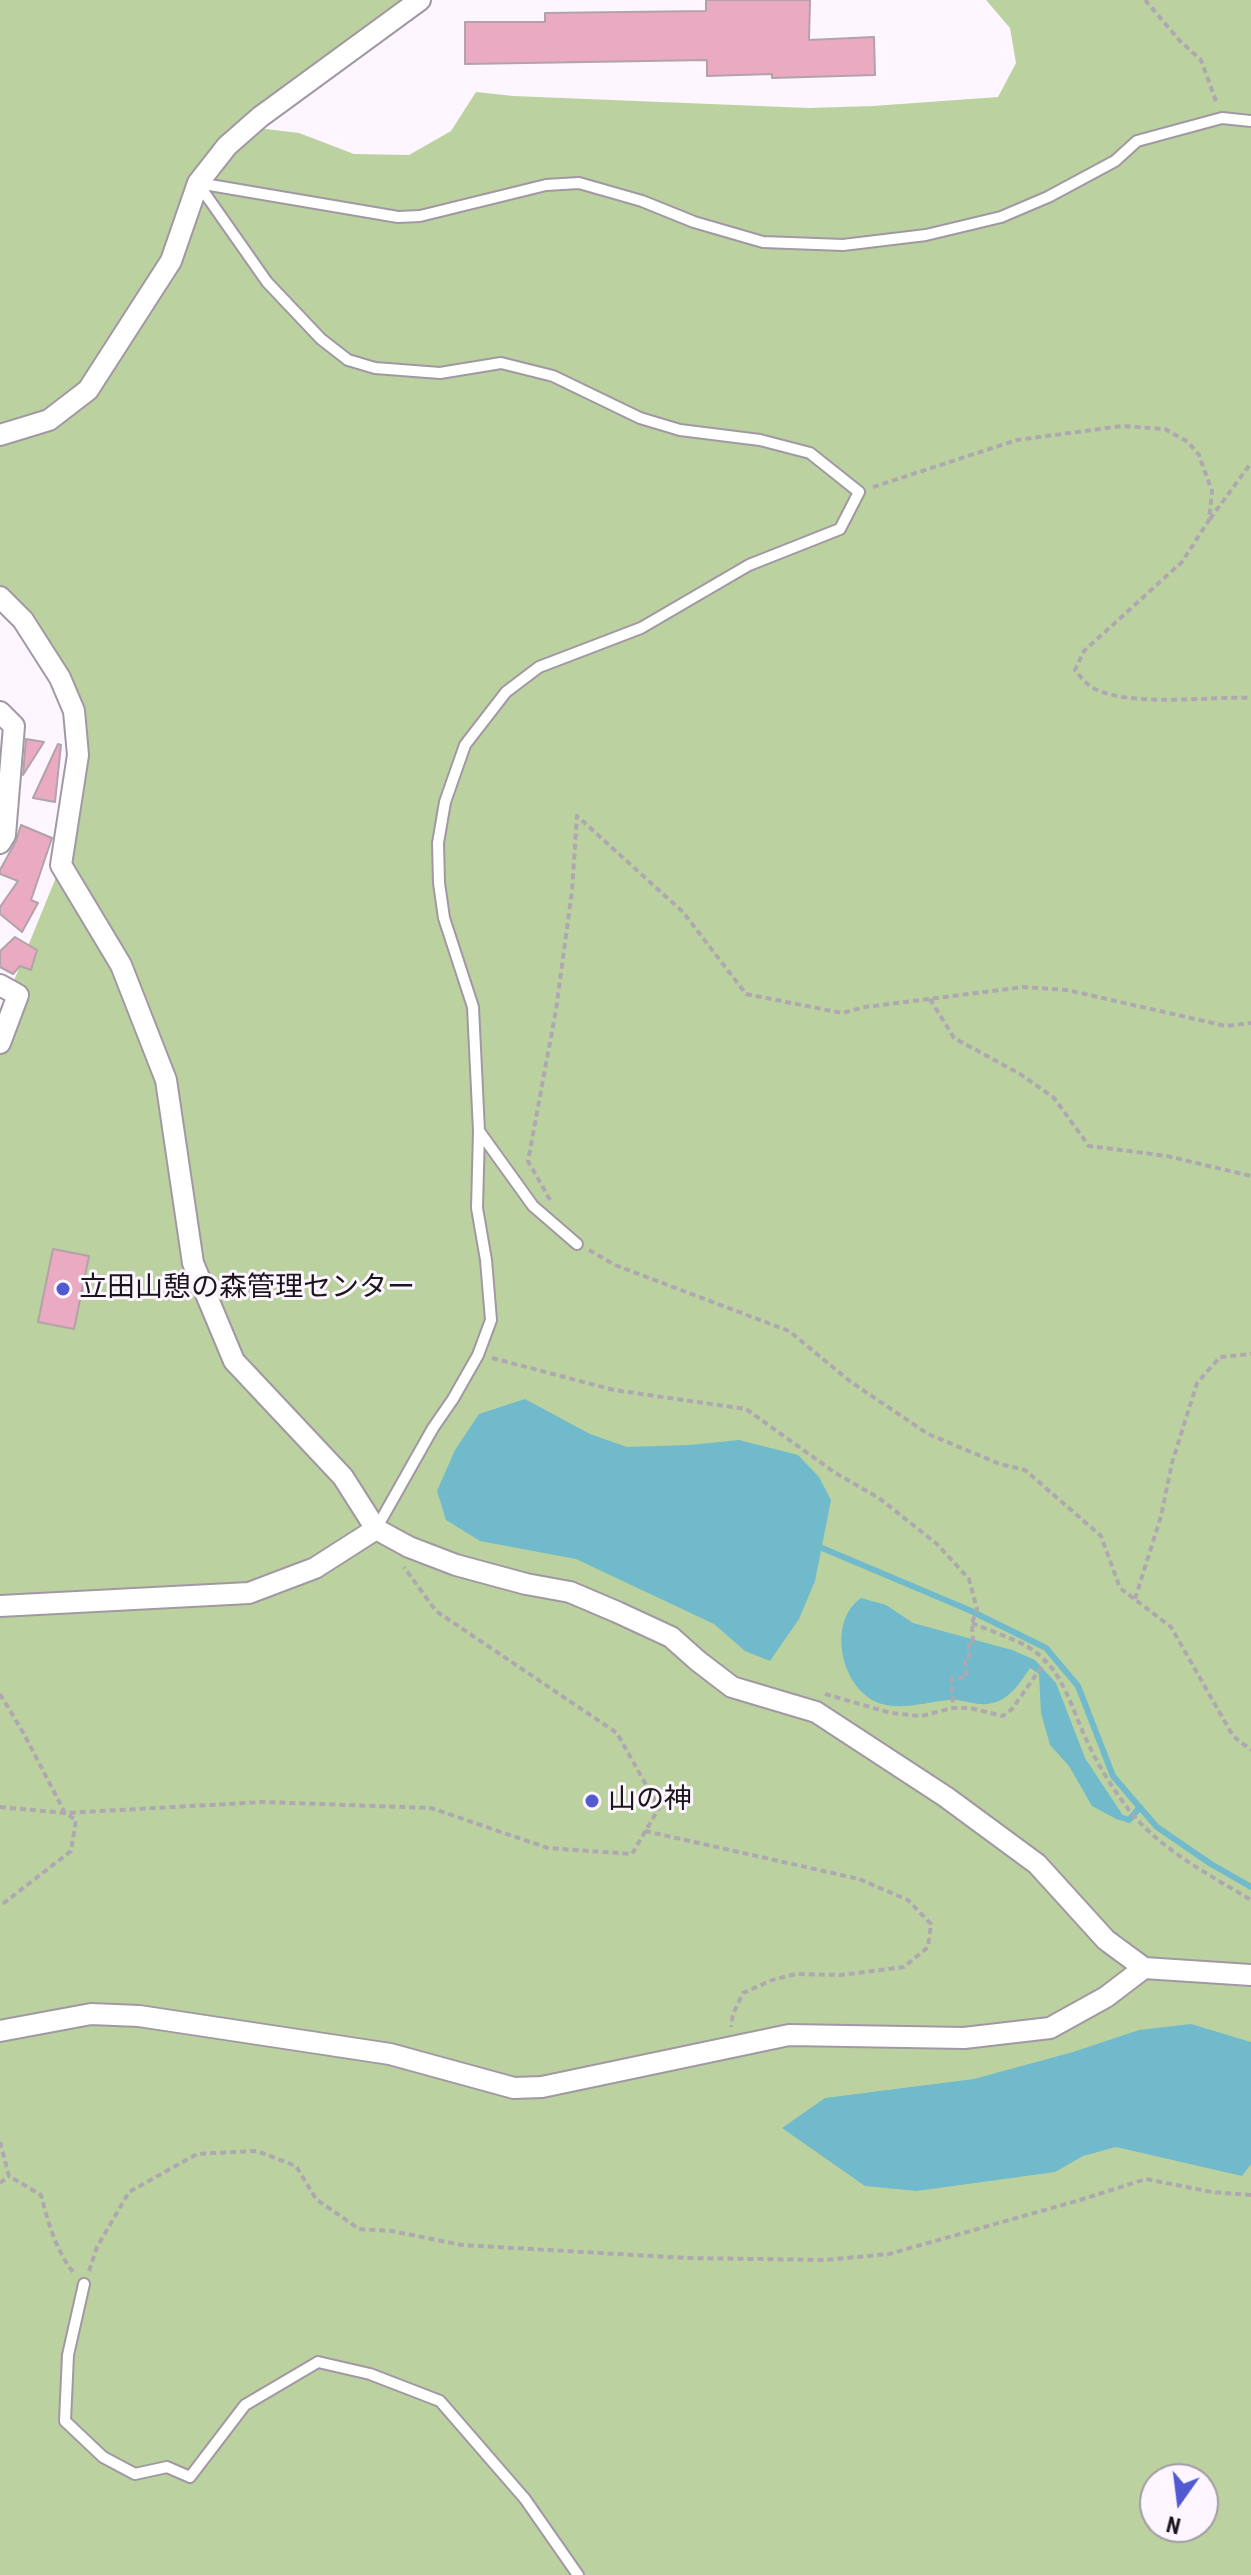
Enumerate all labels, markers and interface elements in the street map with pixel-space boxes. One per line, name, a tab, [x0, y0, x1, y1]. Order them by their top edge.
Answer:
place label: 立田山憩の森管理センター	[79, 1272, 415, 1306]
marker: 立田山憩の森管理センター	[54, 1280, 72, 1298]
place label: 山の神	[608, 1784, 692, 1818]
marker: 山の神	[583, 1792, 601, 1810]
north arrow	[1139, 2463, 1219, 2543]
text: N	[1164, 2511, 1183, 2539]

